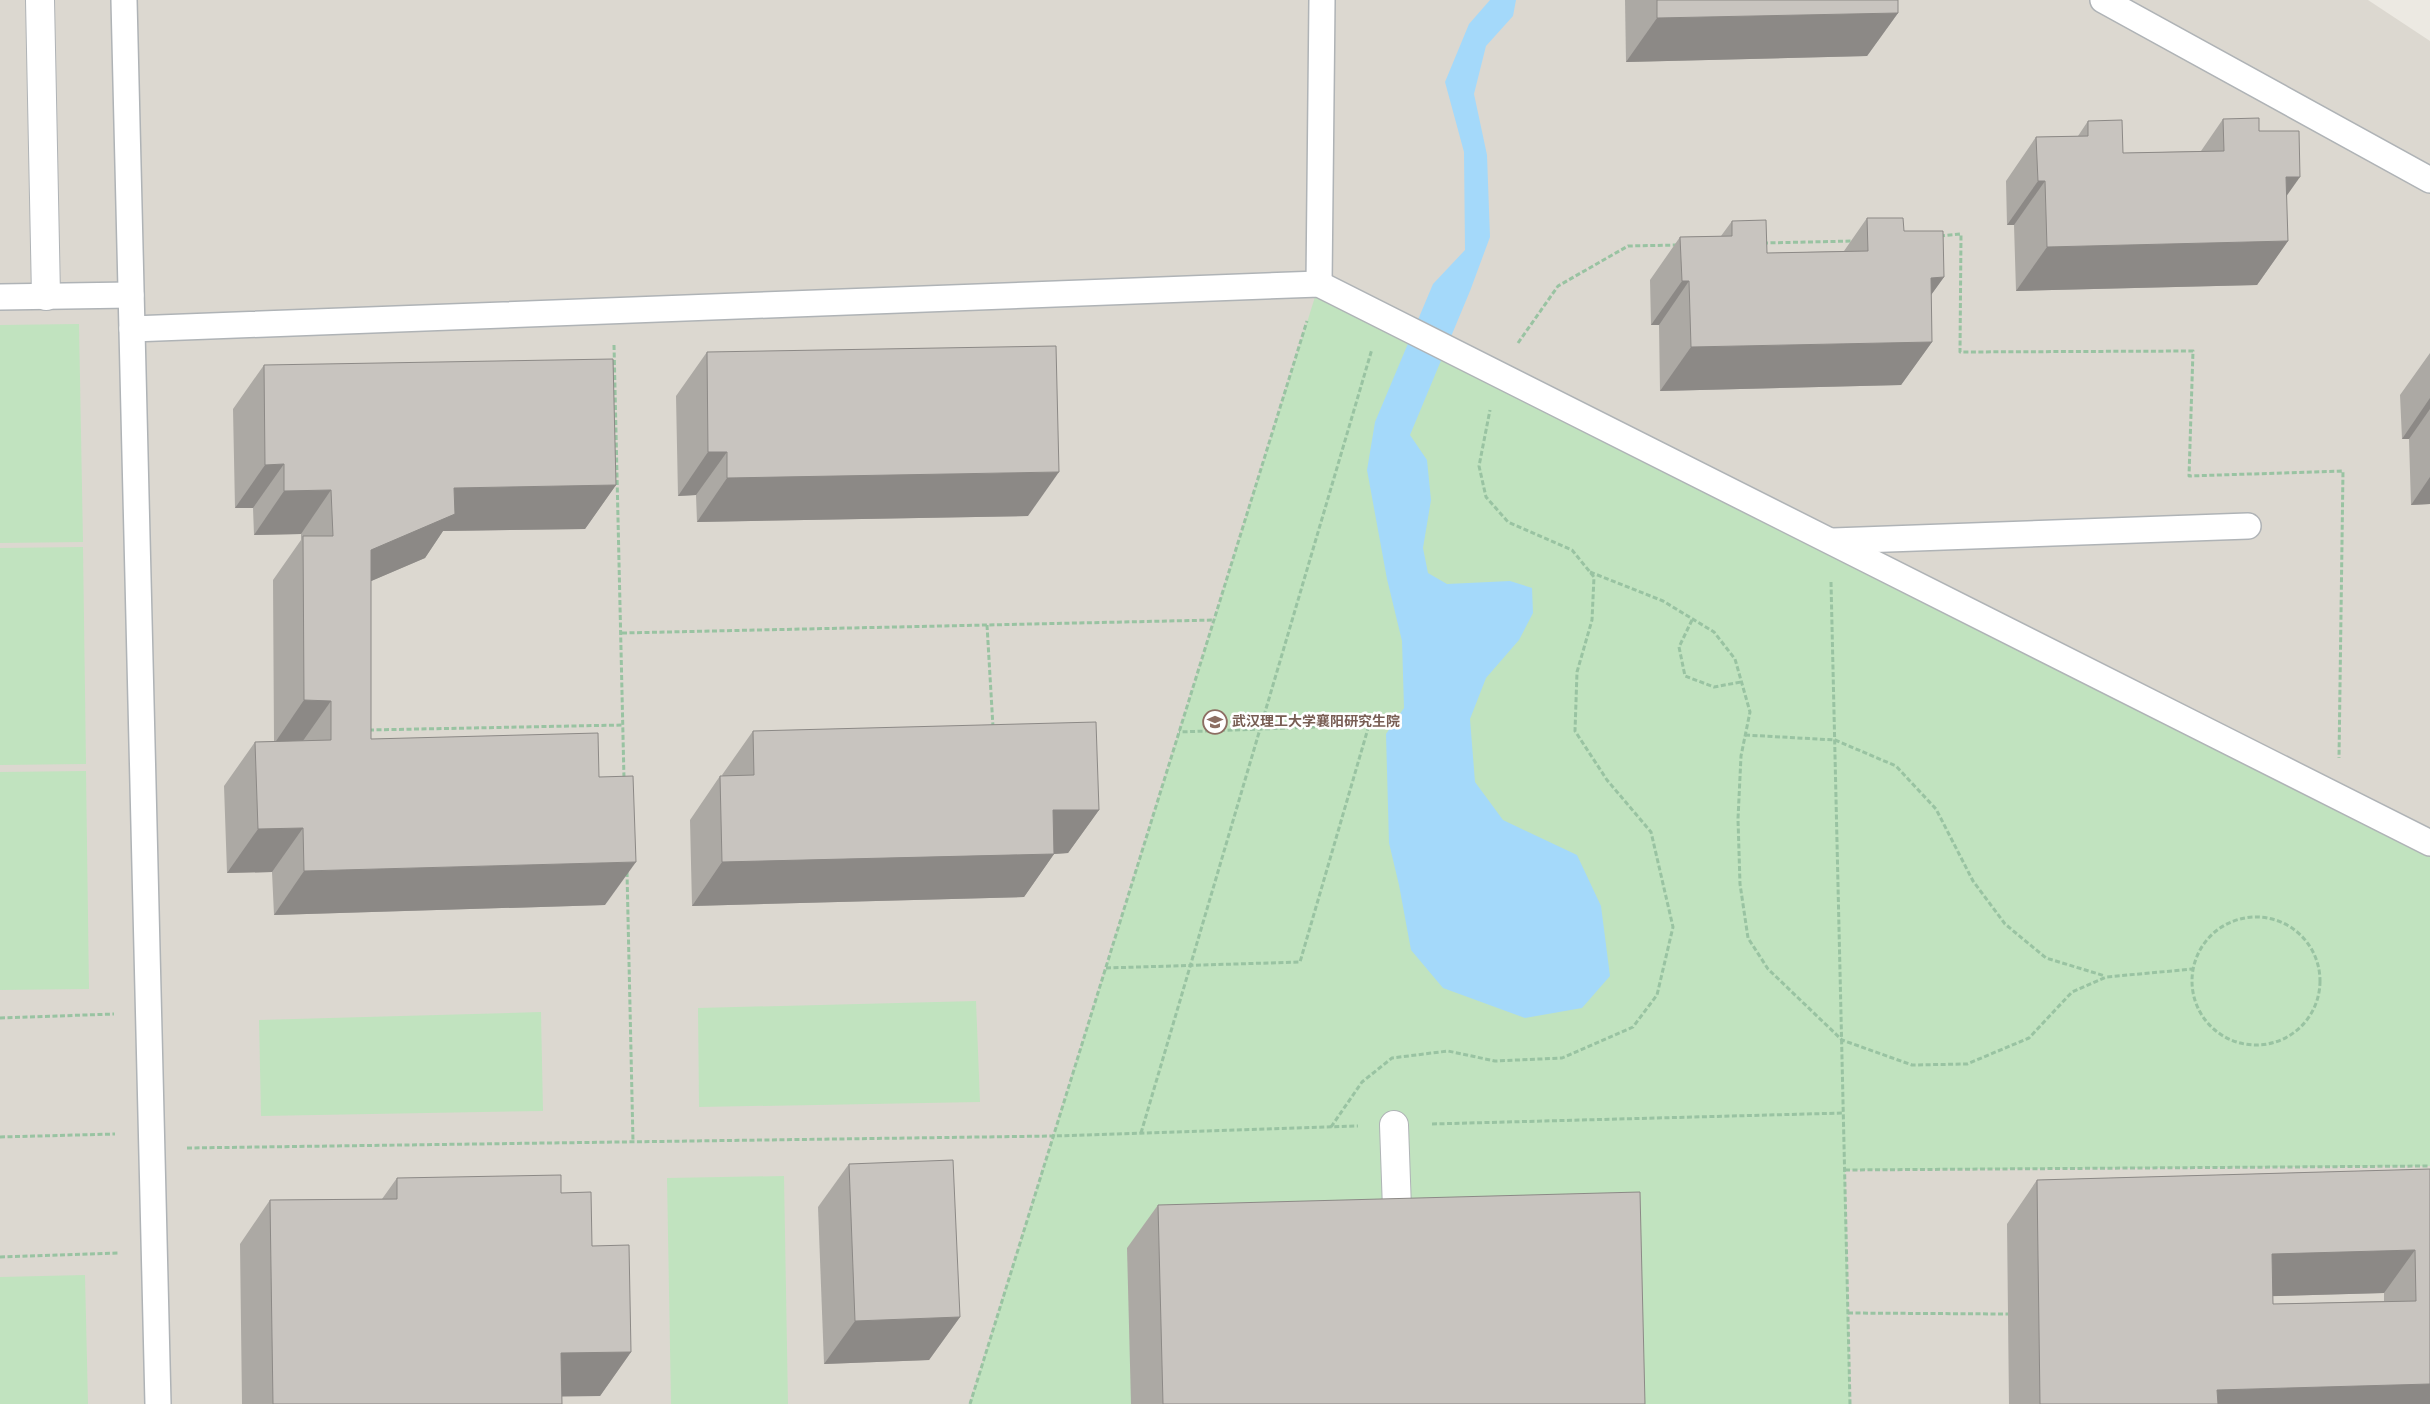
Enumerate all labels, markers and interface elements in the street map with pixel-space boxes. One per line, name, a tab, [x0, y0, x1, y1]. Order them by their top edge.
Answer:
school or university icon: 武汉理工大学襄阳研究生院	[1202, 709, 1228, 735]
place label: 武汉理工大学襄阳研究生院	[1232, 713, 1400, 731]

